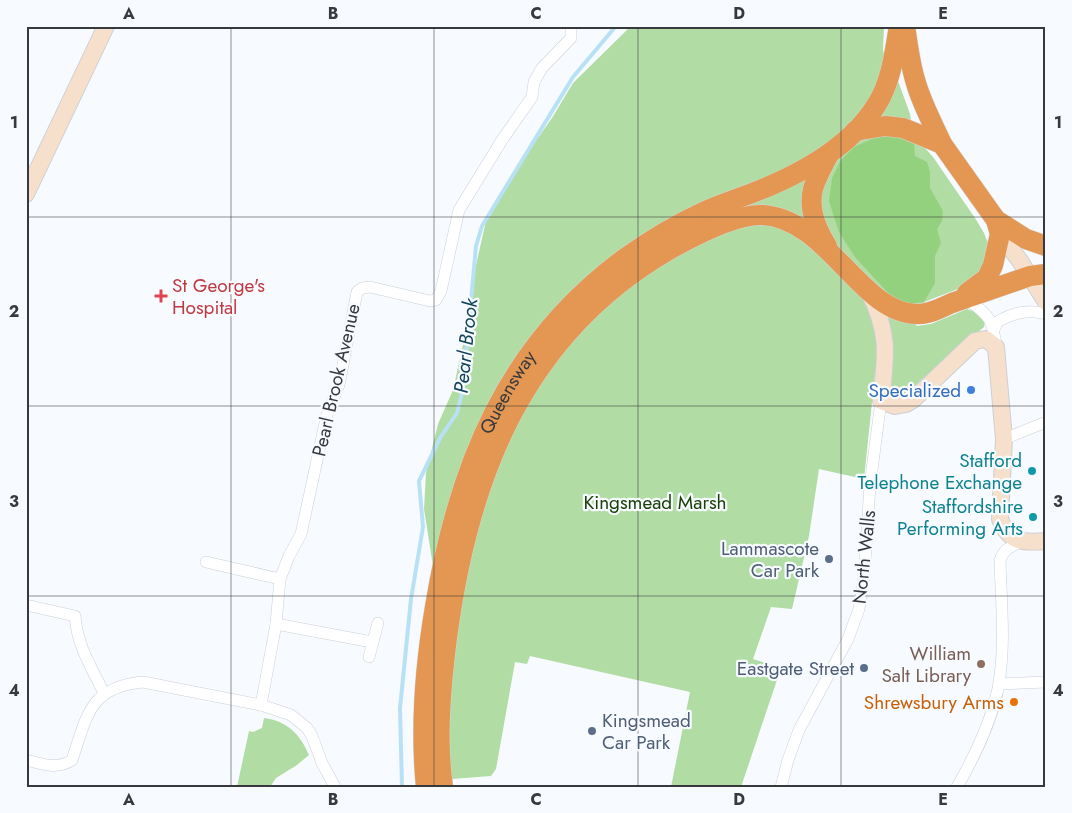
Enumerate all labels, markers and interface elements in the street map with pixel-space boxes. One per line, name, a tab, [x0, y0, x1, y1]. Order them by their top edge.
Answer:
text: A	[122, 2, 135, 25]
text: B	[328, 2, 338, 25]
text: C	[530, 2, 542, 25]
text: D	[733, 2, 745, 25]
text: E	[938, 2, 948, 25]
text: 1	[10, 111, 18, 134]
text: 1	[1054, 111, 1062, 134]
place label: St George's Hospital	[172, 272, 265, 321]
marker: St George's Hospital	[154, 289, 168, 303]
water label: Pearl Brook	[447, 296, 486, 395]
text: 2	[9, 300, 19, 323]
text: 2	[1053, 300, 1063, 323]
street label: Pearl Brook Avenue	[305, 301, 367, 459]
street label: Queensway	[472, 344, 542, 438]
place label: Specialized	[868, 377, 961, 404]
marker: Specialized	[965, 384, 977, 396]
place label: Stafford Telephone Exchange	[858, 447, 1022, 496]
marker: Stafford Telephone Exchange	[1026, 465, 1038, 477]
park label: Kingsmead Marsh	[583, 489, 727, 516]
text: 3	[9, 490, 19, 513]
text: 3	[1053, 490, 1063, 513]
place label: Staffordshire Performing Arts	[897, 493, 1023, 542]
street label: North Walls	[846, 508, 882, 605]
marker: Staffordshire Performing Arts	[1027, 511, 1039, 523]
place label: Lammascote Car Park	[721, 535, 820, 584]
marker: Lammascote Car Park	[823, 553, 835, 565]
place label: William Salt Library	[881, 640, 972, 689]
place label: Eastgate Street	[737, 655, 854, 682]
marker: William Salt Library	[975, 658, 987, 670]
marker: Eastgate Street	[858, 662, 870, 674]
text: 4	[8, 679, 20, 702]
text: 4	[1052, 679, 1064, 702]
place label: Shrewsbury Arms	[864, 689, 1004, 716]
marker: Shrewsbury Arms	[1008, 696, 1020, 708]
place label: Kingsmead Car Park	[602, 707, 691, 756]
marker: Kingsmead Car Park	[586, 725, 598, 737]
text: A	[122, 788, 135, 811]
text: B	[328, 788, 338, 811]
text: C	[530, 788, 542, 811]
text: D	[733, 788, 745, 811]
text: E	[938, 788, 948, 811]

